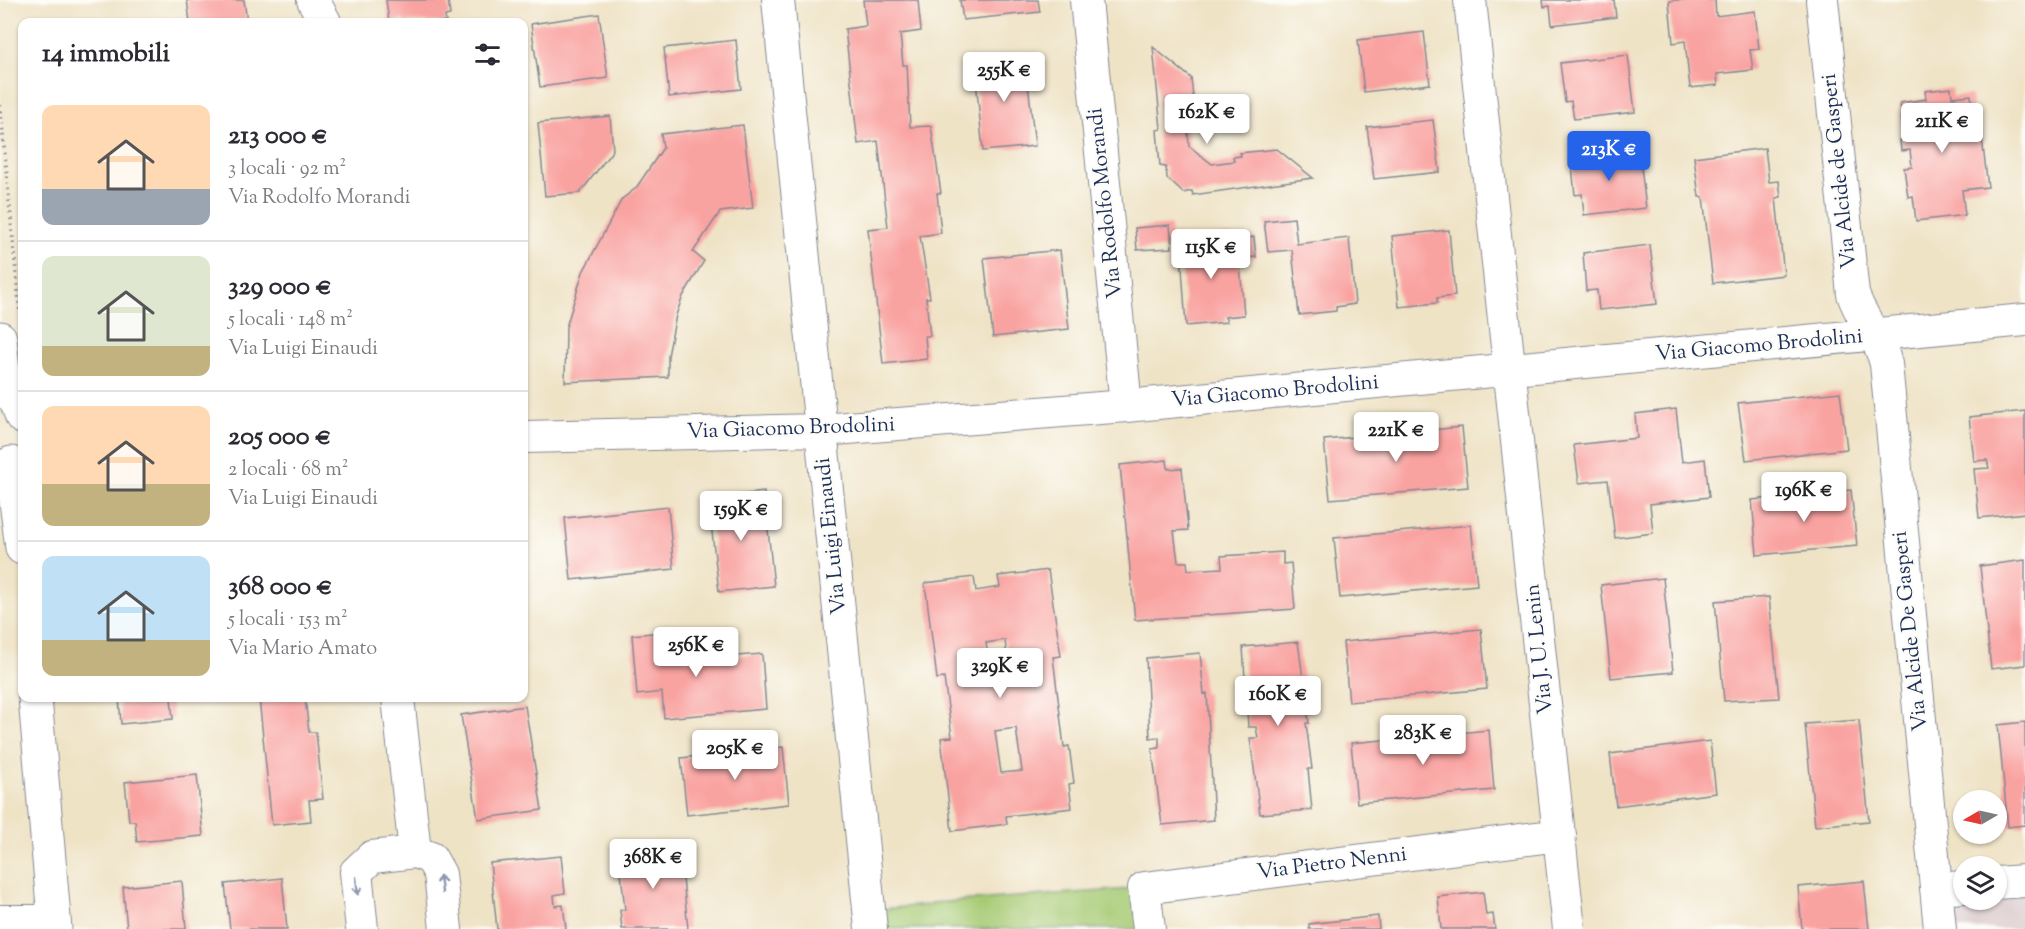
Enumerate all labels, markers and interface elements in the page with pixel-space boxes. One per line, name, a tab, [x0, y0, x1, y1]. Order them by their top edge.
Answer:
text: 14 immobili	[42, 36, 170, 73]
icon: filters	[471, 38, 504, 71]
pin: 255K €	[955, 52, 1053, 103]
text: 255K €	[977, 57, 1031, 86]
street label: Via Alcide de Gasperi	[1815, 72, 1865, 270]
pin: 162K €	[1158, 94, 1256, 145]
text: 162K €	[1179, 99, 1235, 128]
pin: 211K €	[1893, 103, 1991, 154]
street label: Via Rodolfo Morandi	[1081, 106, 1131, 300]
text: 211K €	[1915, 108, 1969, 137]
text: 213 000 €	[228, 118, 328, 155]
icon: home	[90, 129, 162, 201]
pin: 213K €	[1560, 131, 1658, 182]
text: 213K €	[1581, 136, 1637, 165]
text: 3 locali · 92 m²	[228, 155, 346, 184]
text: Via Rodolfo Morandi	[228, 184, 410, 213]
pin: 115K €	[1162, 229, 1260, 280]
text: 115K €	[1185, 234, 1237, 263]
text: 329 000 €	[228, 269, 332, 306]
icon: home	[90, 280, 162, 352]
text: 5 locali · 148 m²	[228, 306, 353, 335]
street label: Via Giacomo Brodolini	[1654, 322, 1864, 370]
text: Via Luigi Einaudi	[228, 335, 378, 364]
street label: Via Giacomo Brodolini	[1170, 368, 1380, 416]
street label: Via Giacomo Brodolini	[686, 410, 896, 448]
pin: 221K €	[1347, 412, 1445, 463]
text: 221K €	[1368, 417, 1424, 446]
text: 205 000 €	[228, 419, 331, 456]
icon: home	[90, 430, 162, 502]
text: 2 locali · 68 m²	[228, 456, 349, 485]
street label: Via Luigi Einaudi	[809, 456, 855, 616]
pin: 196K €	[1755, 472, 1853, 523]
text: 196K €	[1775, 477, 1833, 506]
text: Via Luigi Einaudi	[228, 485, 378, 514]
pin: 159K €	[692, 491, 790, 542]
text: 159K €	[714, 496, 768, 525]
street label: Via Alcide De Gasperi	[1886, 529, 1936, 733]
text: 368 000 €	[228, 569, 333, 606]
icon: home	[90, 580, 162, 652]
street label: Via J. U. Lenin	[1518, 582, 1562, 716]
text: 5 locali · 153 m²	[228, 606, 348, 635]
pin: 256K €	[647, 627, 745, 678]
text: 256K €	[667, 632, 725, 661]
text: Via Mario Amato	[228, 635, 377, 664]
pin: 329K €	[951, 648, 1049, 699]
text: 329K €	[971, 653, 1029, 682]
pin: 160K €	[1229, 676, 1327, 727]
text: 160K €	[1249, 681, 1307, 710]
pin: 283K €	[1374, 715, 1472, 766]
text: 283K €	[1394, 720, 1452, 749]
pin: 205K €	[686, 730, 784, 781]
text: 205K €	[706, 735, 764, 764]
north arrow	[1953, 790, 2007, 844]
map controls	[1953, 790, 2007, 910]
pin: 368K €	[604, 839, 702, 890]
street label: Via Pietro Nenni	[1255, 840, 1409, 888]
text: 368K €	[624, 844, 682, 873]
button: layers	[1953, 856, 2007, 910]
one-way arrow	[435, 874, 446, 894]
one-way arrow	[352, 876, 363, 896]

